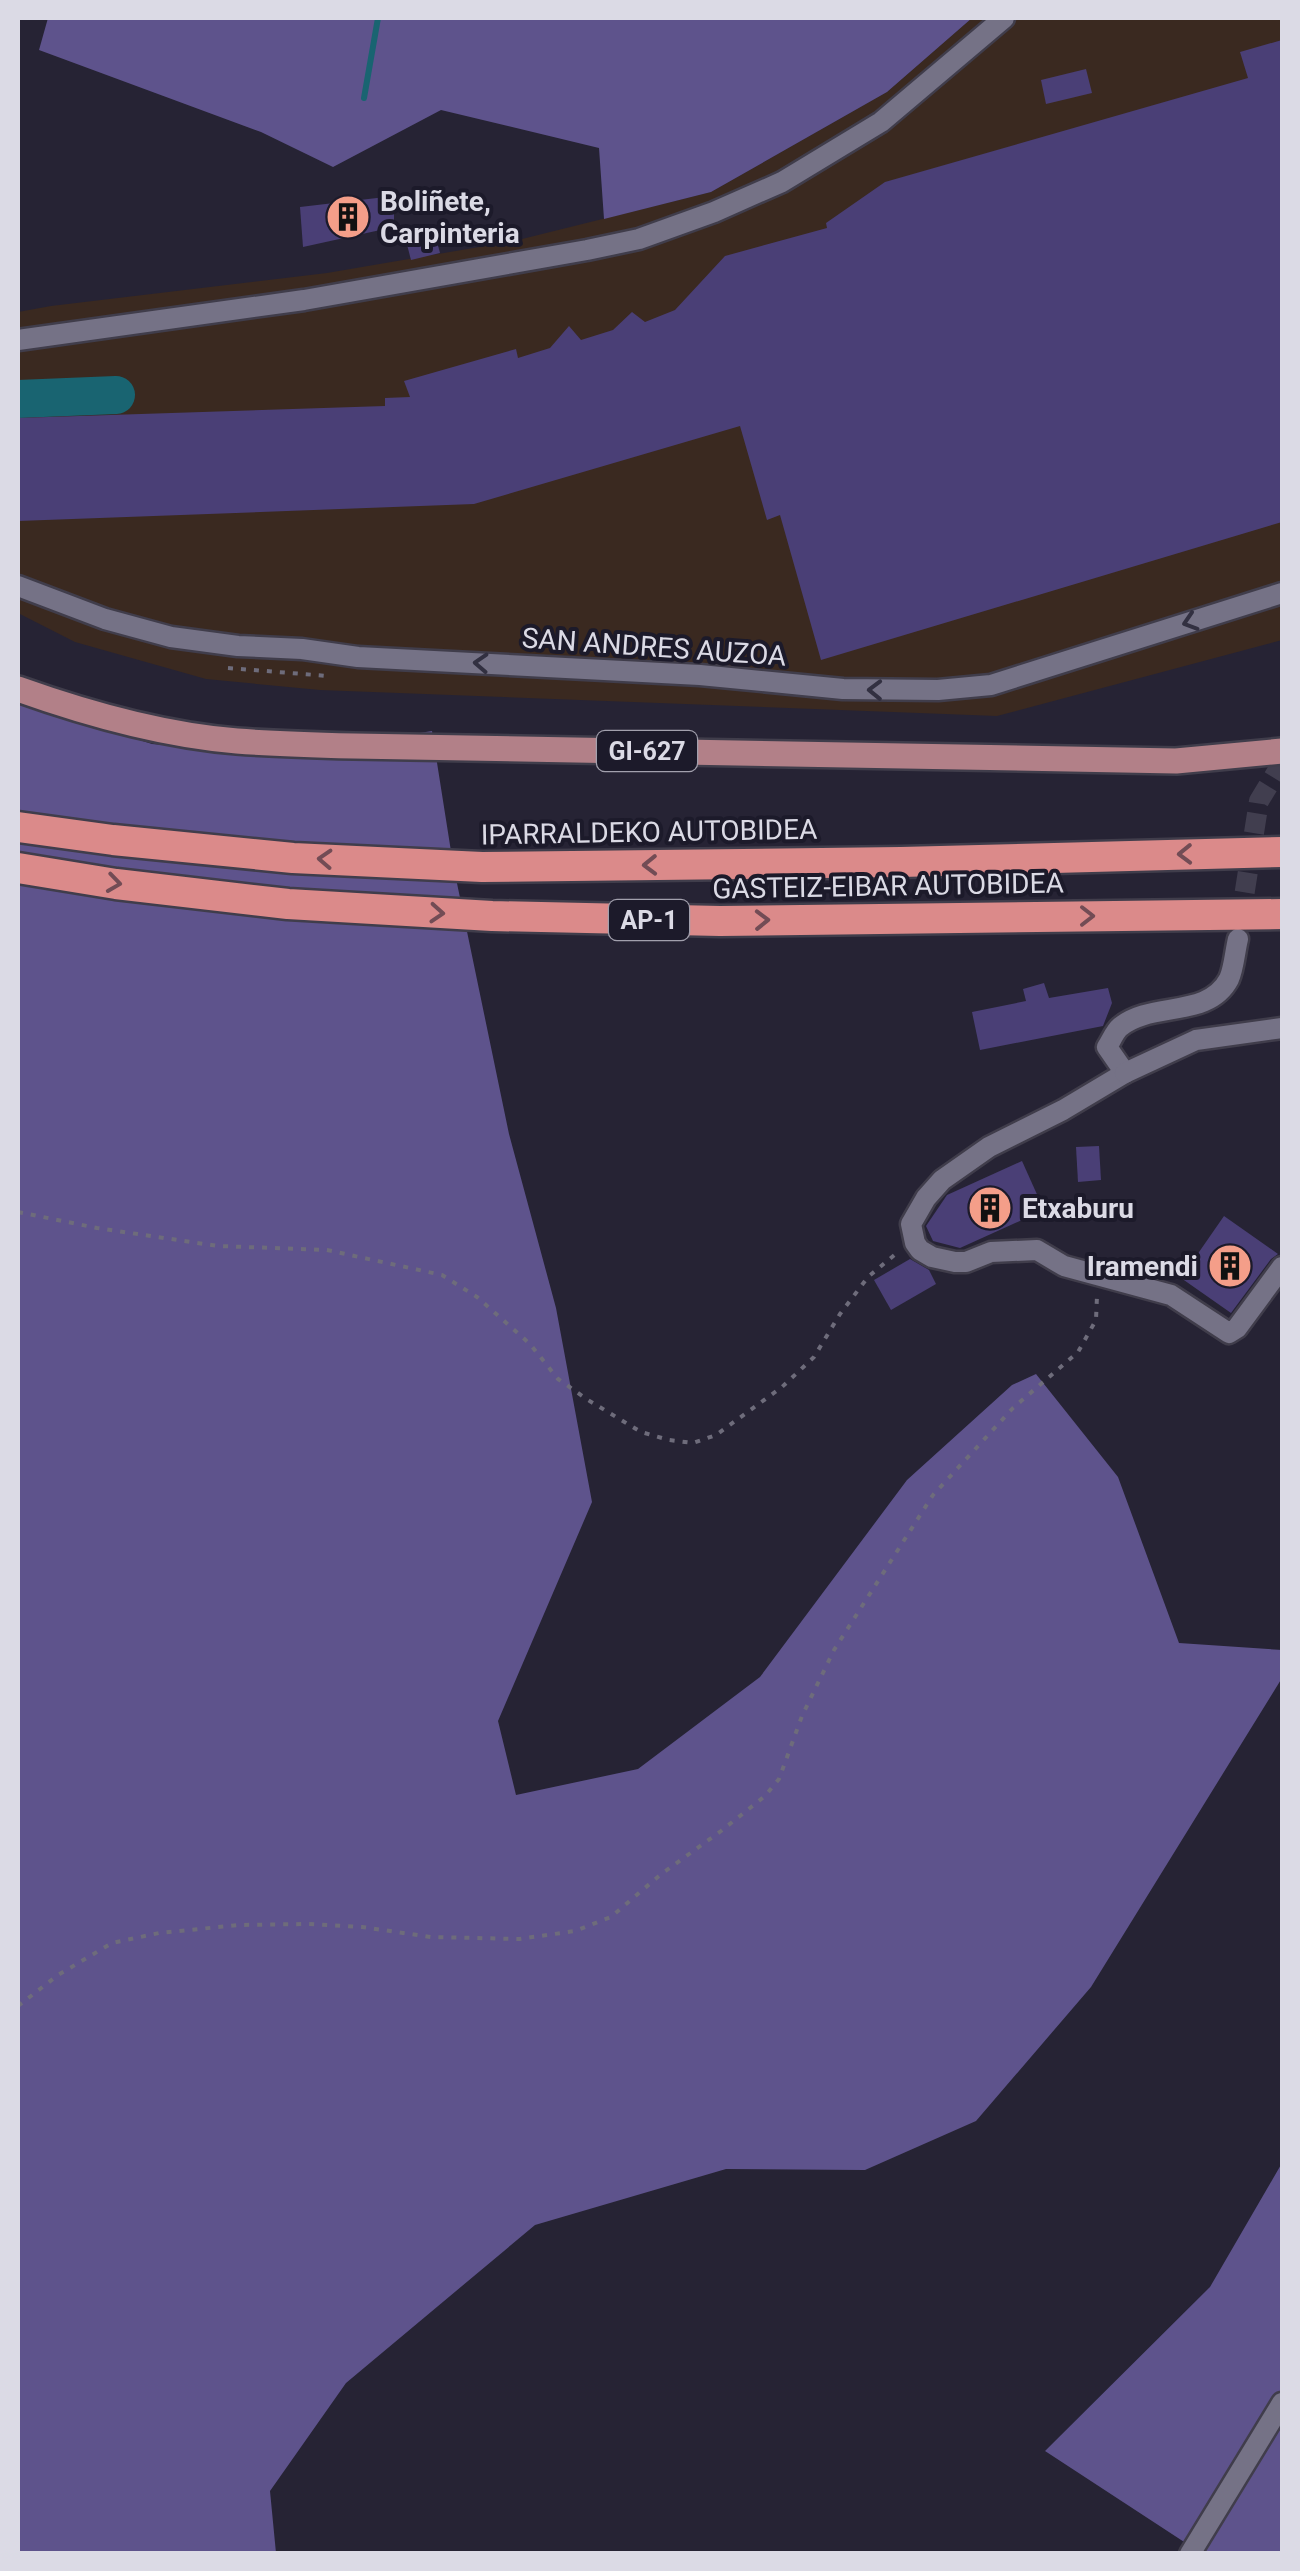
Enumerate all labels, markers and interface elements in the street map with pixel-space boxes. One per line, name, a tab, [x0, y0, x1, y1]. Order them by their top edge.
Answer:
place label: Boliñete, Carpinteria	[380, 185, 520, 250]
building icon: Boliñete, Carpinteria	[325, 194, 371, 240]
one-way arrow	[1182, 611, 1199, 631]
street label: SAN ANDRES AUZOA	[521, 621, 787, 673]
one-way arrow	[472, 653, 488, 674]
one-way arrow	[866, 679, 882, 700]
road number: GI-627	[597, 731, 697, 771]
street label: IPARRALDEKO AUTOBIDEA	[480, 813, 818, 851]
one-way arrow	[1177, 844, 1193, 865]
one-way arrow	[317, 849, 333, 870]
one-way arrow	[642, 854, 658, 875]
street label: GASTEIZ-EIBAR AUTOBIDEA	[712, 866, 1064, 906]
one-way arrow	[106, 872, 122, 893]
road number: AP-1	[609, 900, 689, 940]
one-way arrow	[430, 902, 446, 923]
one-way arrow	[1080, 905, 1096, 927]
one-way arrow	[755, 910, 771, 931]
building icon: Etxaburu	[967, 1185, 1013, 1231]
place label: Etxaburu	[1022, 1192, 1134, 1225]
building icon: Iramendi	[1207, 1243, 1253, 1289]
place label: Iramendi	[1087, 1250, 1198, 1283]

